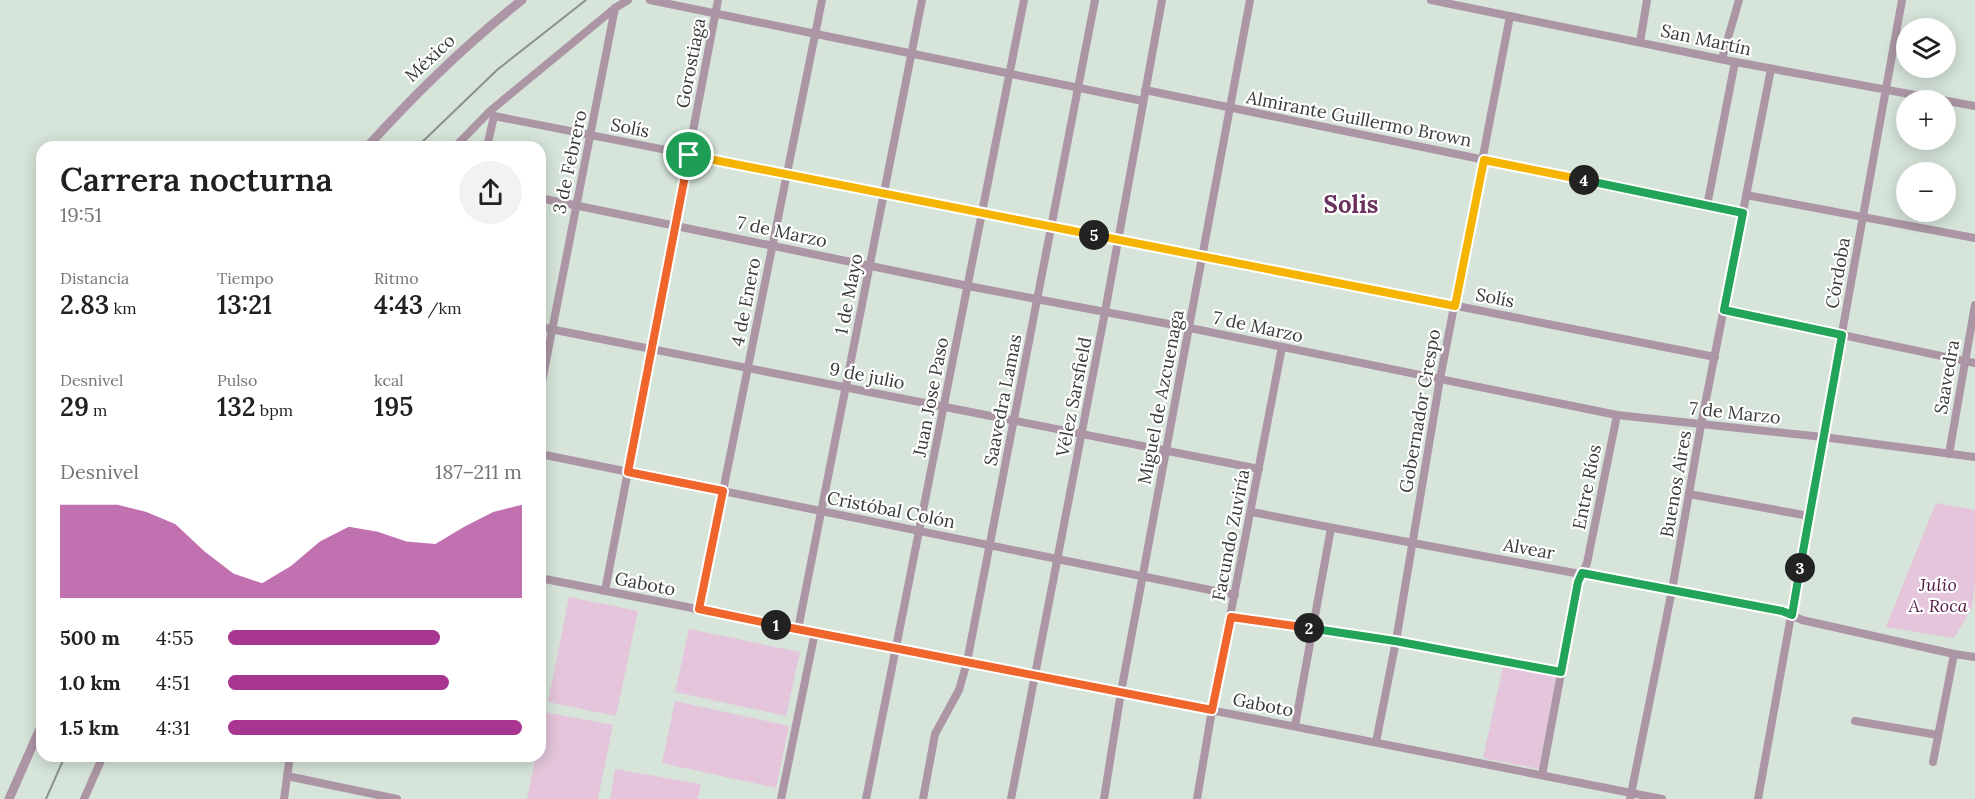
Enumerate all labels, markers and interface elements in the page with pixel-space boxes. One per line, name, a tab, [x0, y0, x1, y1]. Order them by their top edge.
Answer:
street label: Gorostiaga	[671, 16, 711, 110]
map controls	[1896, 18, 1956, 222]
button: layers	[1896, 18, 1956, 78]
street label: San Martín	[1659, 19, 1753, 60]
street label: México	[400, 29, 460, 87]
street label: Almirante Guillermo Brown	[1243, 85, 1474, 152]
button: +	[1896, 90, 1956, 150]
street label: 3 de Febrero	[547, 108, 592, 216]
street label: Solís	[609, 112, 651, 143]
pin	[663, 129, 714, 180]
icon: arrive	[672, 138, 705, 171]
text: Carrera nocturna	[60, 158, 333, 200]
button: share	[459, 161, 522, 224]
button: −	[1896, 162, 1956, 222]
pin: 4	[1569, 165, 1599, 195]
text: 4	[1580, 170, 1588, 190]
district label: Solis	[1324, 189, 1378, 220]
text: 19:51	[60, 202, 102, 227]
street label: 7 de Marzo	[735, 211, 829, 252]
pin: 5	[1079, 220, 1109, 250]
text: 5	[1090, 225, 1098, 245]
street label: Córdoba	[1820, 236, 1855, 310]
street label: 1 de Mayo	[829, 251, 868, 336]
street label: 4 de Enero	[726, 256, 765, 348]
text: Distancia	[60, 268, 129, 288]
text: Tiempo	[217, 268, 274, 288]
text: Ritmo	[374, 268, 419, 288]
street label: Solís	[1474, 282, 1516, 313]
text: 2.83	[60, 288, 109, 321]
text: 13:21	[217, 288, 272, 321]
text: 4:43	[374, 288, 423, 321]
text: km	[109, 298, 136, 318]
text: /km	[423, 298, 462, 318]
street label: 7 de Marzo	[1211, 306, 1305, 347]
street label: Miguel de Azcuenaga	[1132, 308, 1189, 486]
street label: Gobernador Crespo	[1394, 327, 1445, 495]
street label: Saavedra Lamas	[978, 332, 1027, 468]
street label: Juan Jose Paso	[907, 335, 953, 460]
street label: Vélez Sarsfield	[1050, 335, 1096, 460]
street label: Saavedra	[1929, 338, 1964, 416]
street label: 9 de julio	[827, 357, 907, 394]
text: Desnivel	[60, 370, 123, 390]
text: Pulso	[217, 370, 257, 390]
text: kcal	[374, 370, 404, 390]
text: 29	[60, 390, 89, 423]
text: 132	[217, 390, 256, 423]
text: 195	[374, 390, 413, 423]
street label: 7 de Marzo	[1688, 396, 1782, 429]
text: m	[89, 400, 107, 420]
text: bpm	[256, 400, 293, 420]
street label: Buenos Aires	[1655, 429, 1696, 539]
street label: Entre Ríos	[1567, 442, 1606, 531]
text: Desnivel	[60, 459, 139, 484]
text: 187–211 m	[435, 459, 522, 484]
street label: Facundo Zuviría	[1206, 467, 1255, 603]
street label: Cristóbal Colón	[825, 486, 957, 533]
street label: Alvear	[1501, 533, 1557, 564]
pin: 3	[1785, 553, 1815, 583]
text: 3	[1796, 558, 1804, 578]
street label: Gaboto	[613, 566, 677, 601]
park label: Julio A. Roca	[1907, 573, 1968, 617]
pin: 1	[761, 610, 791, 640]
pin: 2	[1294, 613, 1324, 643]
text: 1	[773, 615, 779, 635]
text: 2	[1305, 618, 1313, 638]
text: 500 m	[60, 625, 120, 650]
text: 4:55	[156, 625, 194, 650]
text: 1.0 km	[60, 670, 121, 695]
text: 4:51	[156, 670, 190, 695]
street label: Gaboto	[1231, 687, 1295, 722]
text: 1.5 km	[60, 715, 119, 740]
text: 4:31	[156, 715, 190, 740]

